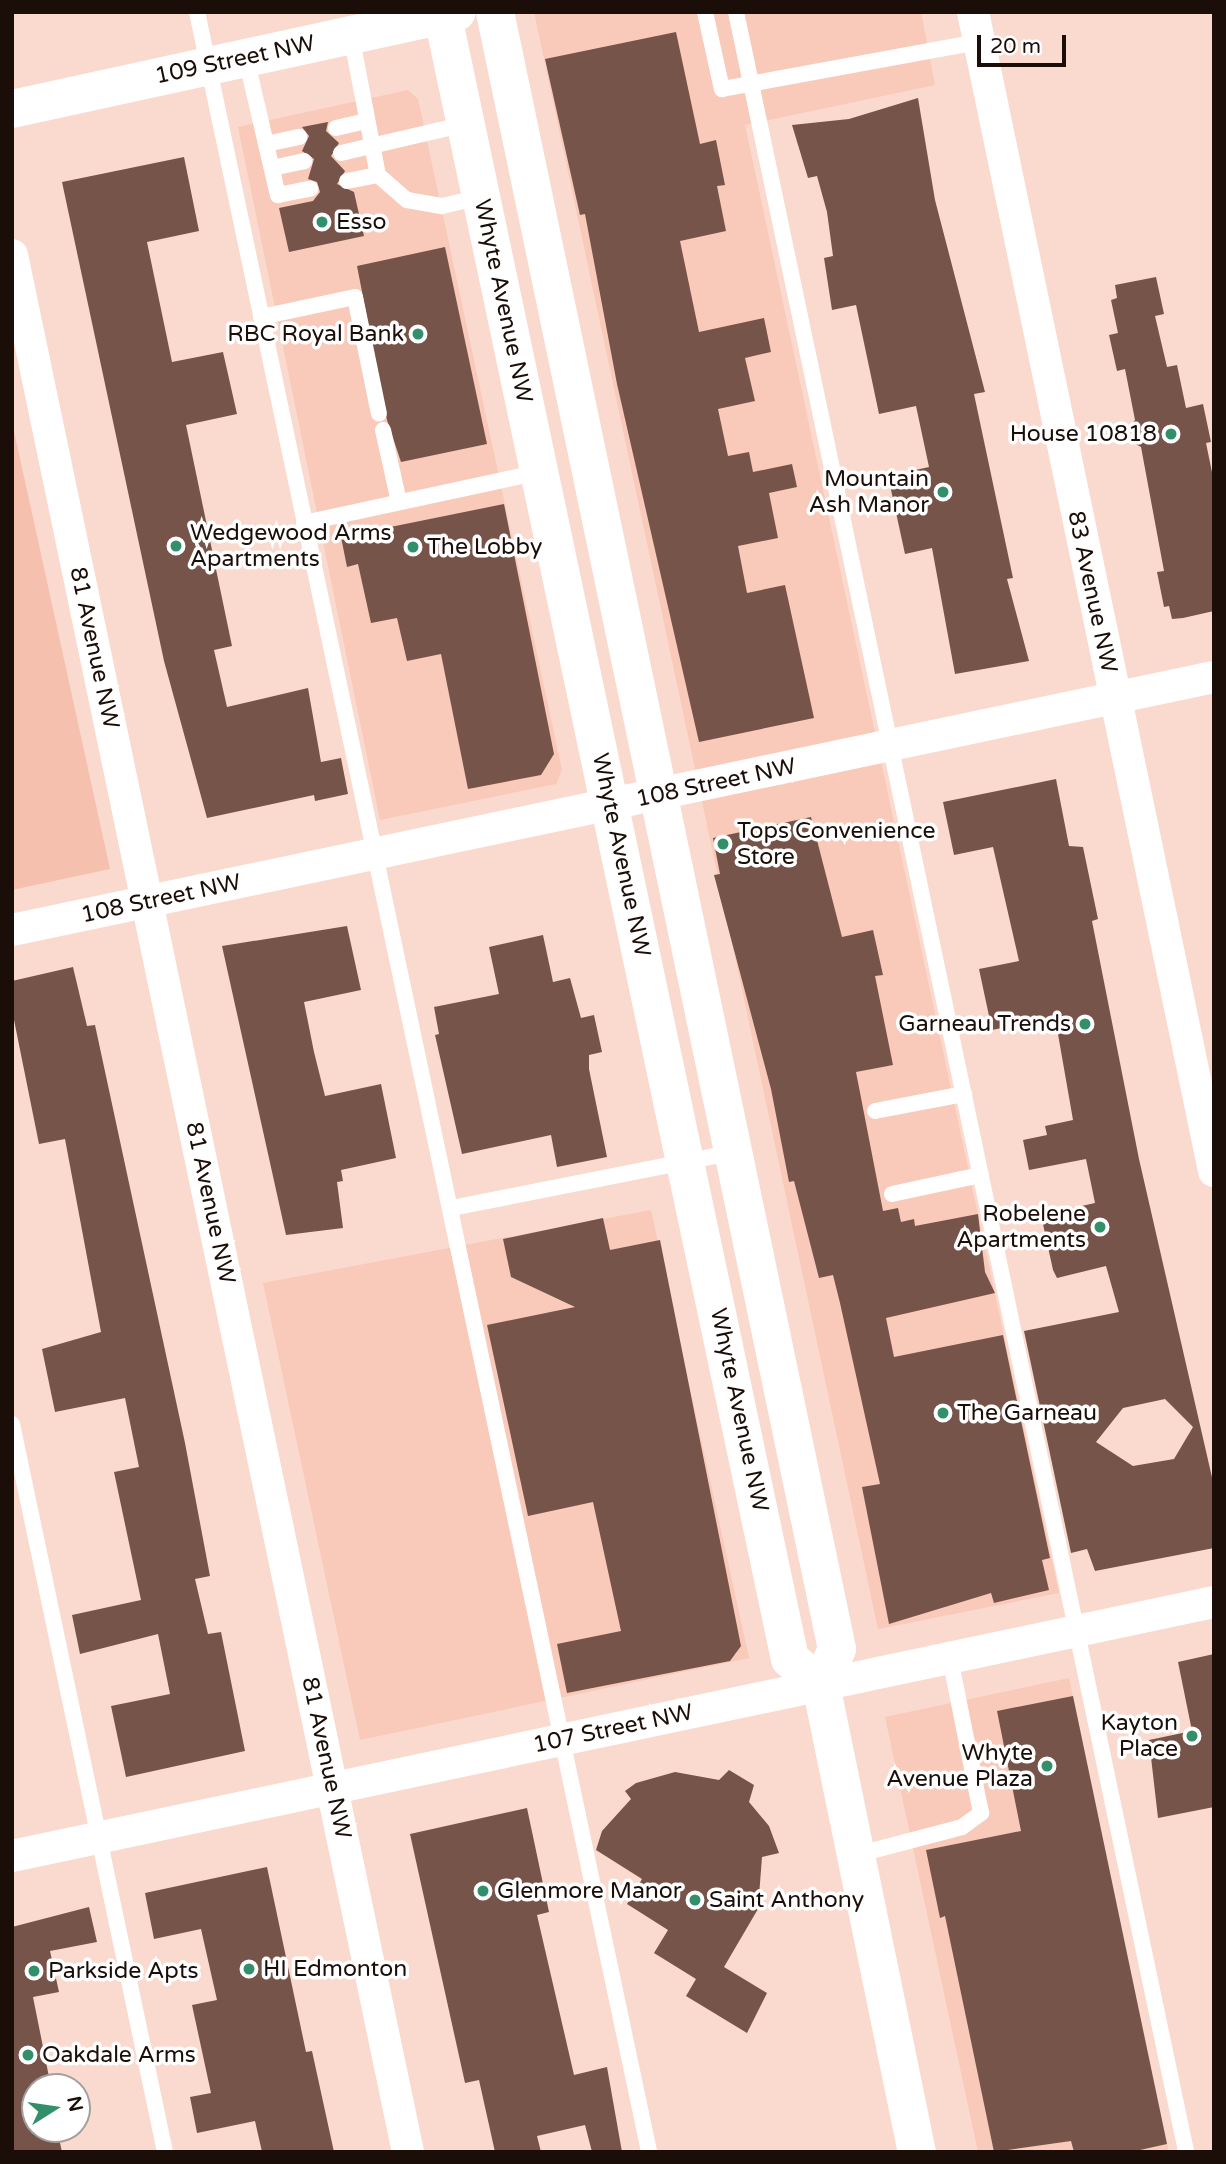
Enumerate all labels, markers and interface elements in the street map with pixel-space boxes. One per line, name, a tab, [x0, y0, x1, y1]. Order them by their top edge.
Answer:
scale bar	[981, 21, 1070, 65]
street label: 109 Street NW	[153, 30, 317, 90]
text: 20 m	[990, 34, 1041, 59]
street label: Whyte Avenue NW	[468, 197, 538, 405]
place label: Esso	[336, 208, 387, 236]
marker: Esso	[314, 214, 330, 230]
place label: RBC Royal Bank	[227, 320, 404, 348]
marker: RBC Royal Bank	[410, 326, 426, 342]
place label: House 10818	[1010, 420, 1157, 448]
marker: House 10818	[1163, 426, 1179, 442]
place label: Mountain Ash Manor	[809, 465, 929, 519]
marker: Mountain Ash Manor	[935, 484, 951, 500]
street label: 83 Avenue NW	[1061, 508, 1123, 676]
place label: Wedgewood Arms Apartments	[190, 519, 392, 573]
place label: The Lobby	[427, 533, 542, 561]
marker: Wedgewood Arms Apartments	[168, 538, 184, 554]
marker: The Lobby	[405, 539, 421, 555]
street label: 81 Avenue NW	[63, 564, 125, 732]
street label: Whyte Avenue NW	[586, 751, 656, 959]
street label: 108 Street NW	[634, 753, 798, 813]
place label: Tops Convenience Store	[737, 817, 935, 871]
marker: Tops Convenience Store	[715, 836, 731, 852]
street label: 108 Street NW	[79, 869, 243, 929]
place label: Garneau Trends	[898, 1010, 1071, 1038]
marker: Garneau Trends	[1077, 1016, 1093, 1032]
street label: 81 Avenue NW	[179, 1119, 241, 1287]
place label: Robelene Apartments	[956, 1200, 1086, 1254]
marker: Robelene Apartments	[1092, 1219, 1108, 1235]
street label: Whyte Avenue NW	[704, 1306, 774, 1514]
place label: The Garneau	[957, 1399, 1097, 1427]
marker: The Garneau	[935, 1405, 951, 1421]
street label: 81 Avenue NW	[295, 1674, 357, 1842]
street label: 107 Street NW	[531, 1699, 695, 1759]
place label: Kayton Place	[1100, 1709, 1178, 1763]
marker: Kayton Place	[1184, 1728, 1200, 1744]
place label: Whyte Avenue Plaza	[886, 1739, 1033, 1793]
marker: Whyte Avenue Plaza	[1039, 1758, 1055, 1774]
place label: Glenmore Manor	[497, 1877, 682, 1905]
marker: Glenmore Manor	[475, 1883, 491, 1899]
place label: Saint Anthony	[709, 1886, 864, 1914]
marker: Saint Anthony	[687, 1892, 703, 1908]
place label: HI Edmonton	[263, 1955, 407, 1983]
place label: Parkside Apts	[48, 1957, 199, 1985]
marker: HI Edmonton	[241, 1961, 257, 1977]
marker: Parkside Apts	[26, 1963, 42, 1979]
place label: Oakdale Arms	[42, 2041, 196, 2069]
marker: Oakdale Arms	[20, 2047, 36, 2063]
north arrow	[21, 2073, 91, 2143]
text: N	[62, 2094, 87, 2114]

